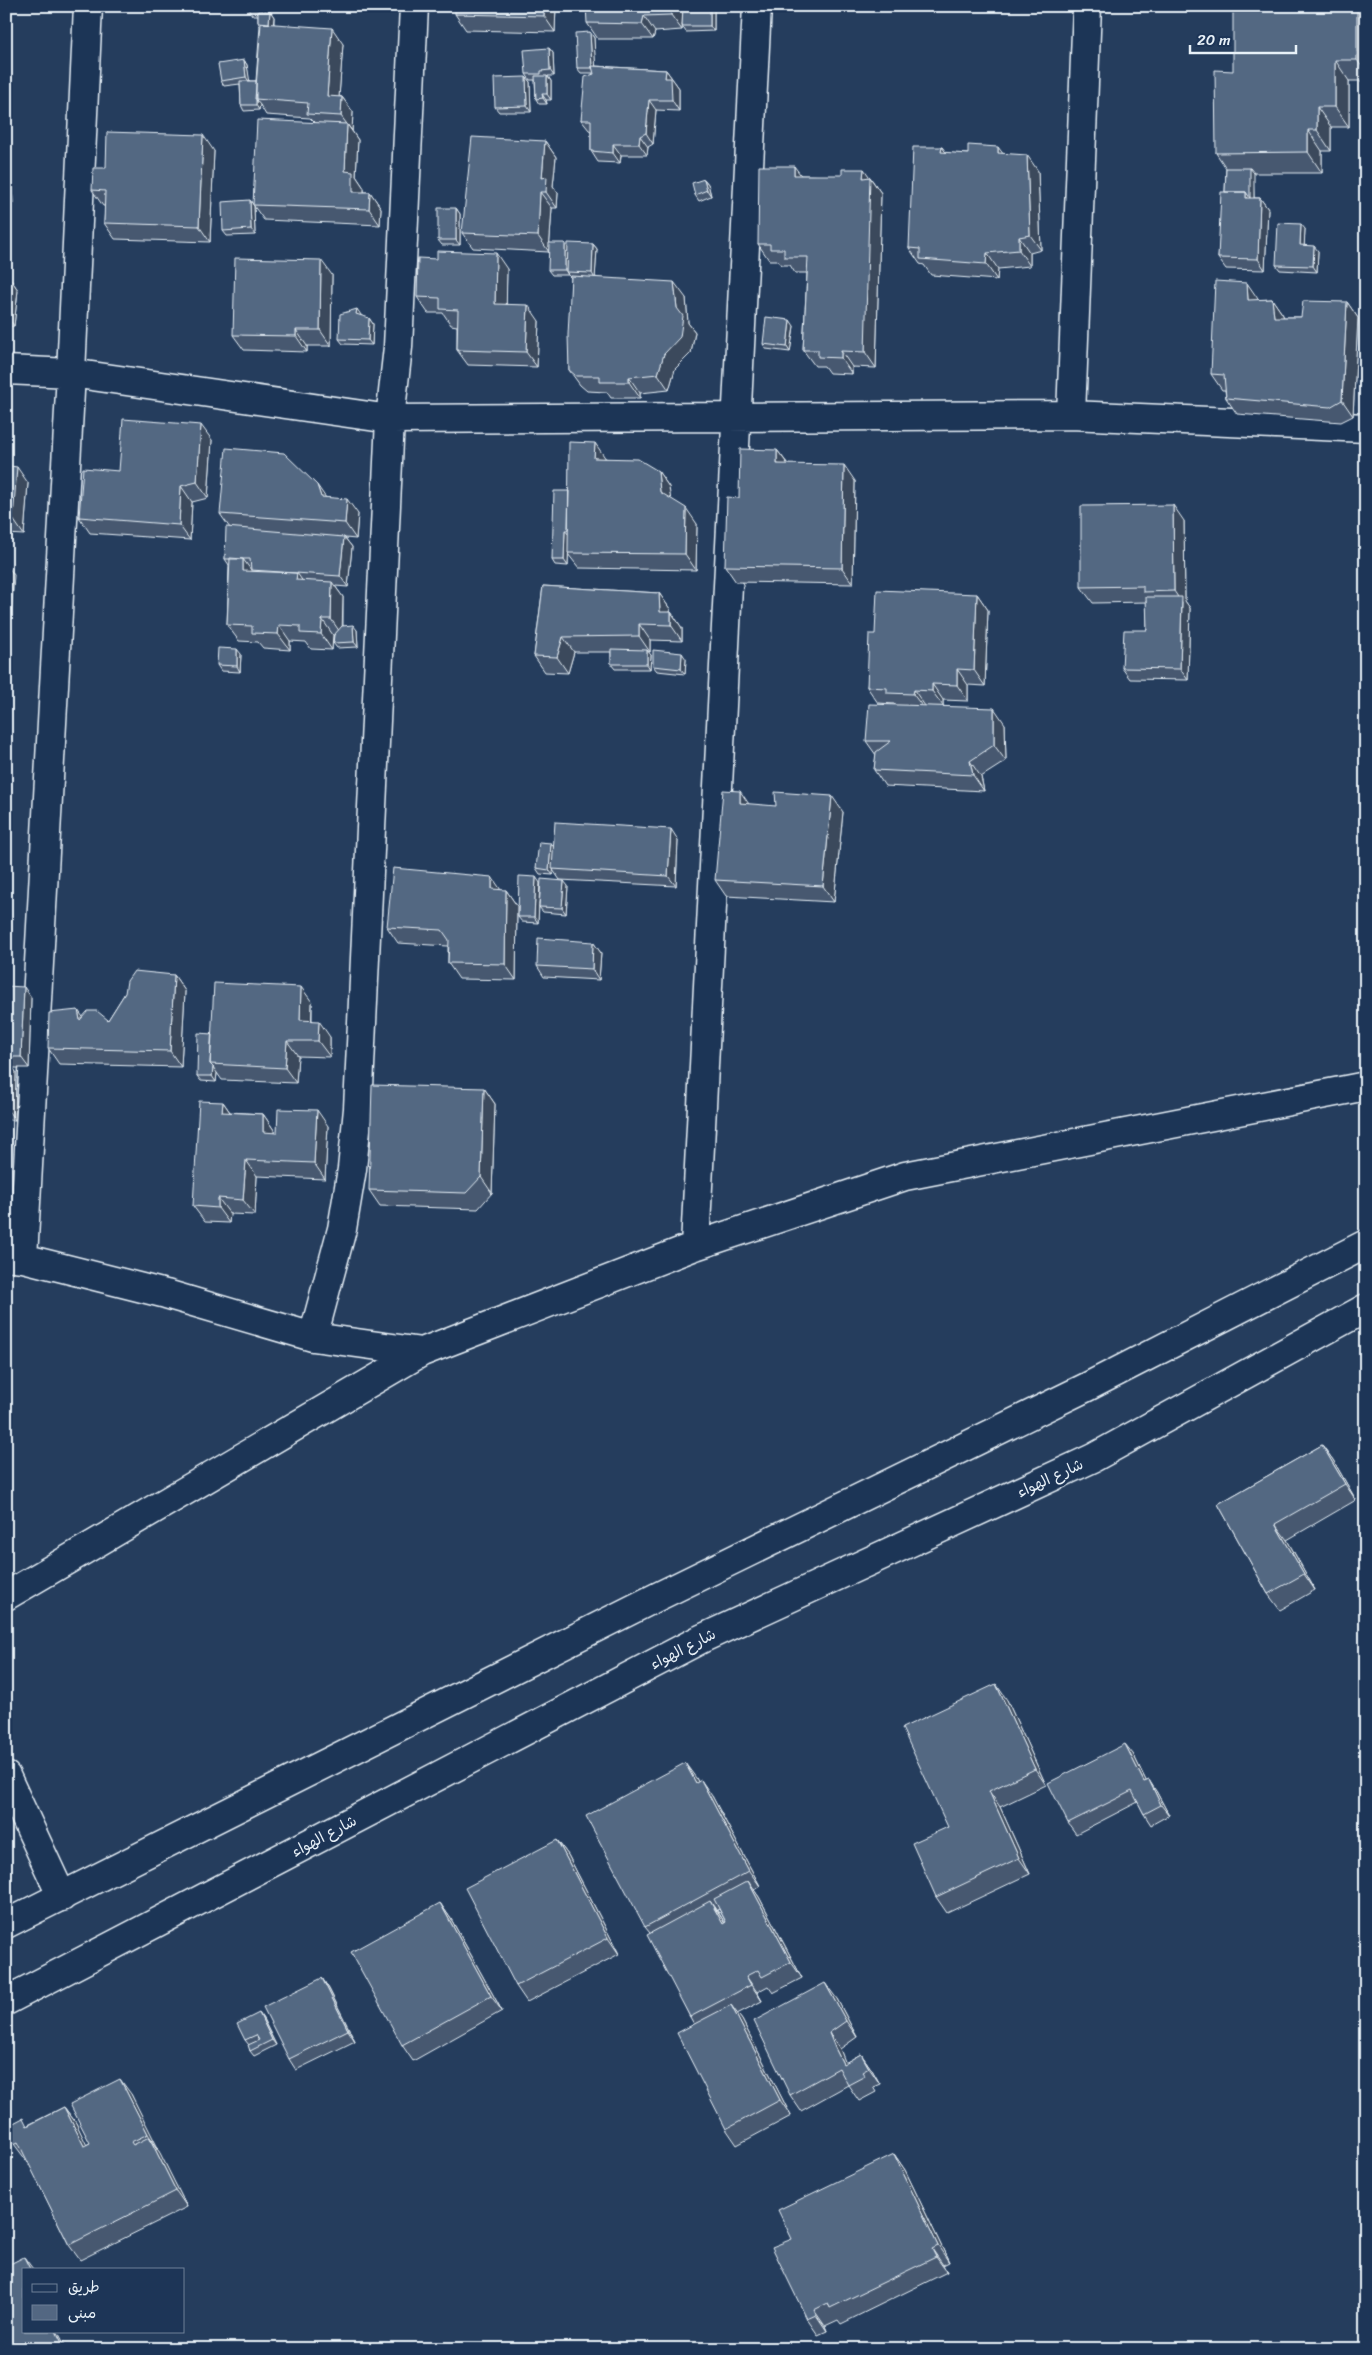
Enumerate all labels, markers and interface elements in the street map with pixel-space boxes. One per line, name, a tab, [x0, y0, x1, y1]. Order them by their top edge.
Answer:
scale bar	[1190, 22, 1296, 54]
text: 20 m	[1197, 27, 1231, 53]
street label: شارع الهواء	[1012, 1451, 1088, 1505]
street label: شارع الهواء	[645, 1621, 721, 1677]
street label: شارع الهواء	[287, 1808, 361, 1864]
legend	[22, 2268, 185, 2332]
text: طريق	[68, 2274, 100, 2300]
text: مبنى	[68, 2300, 96, 2326]

